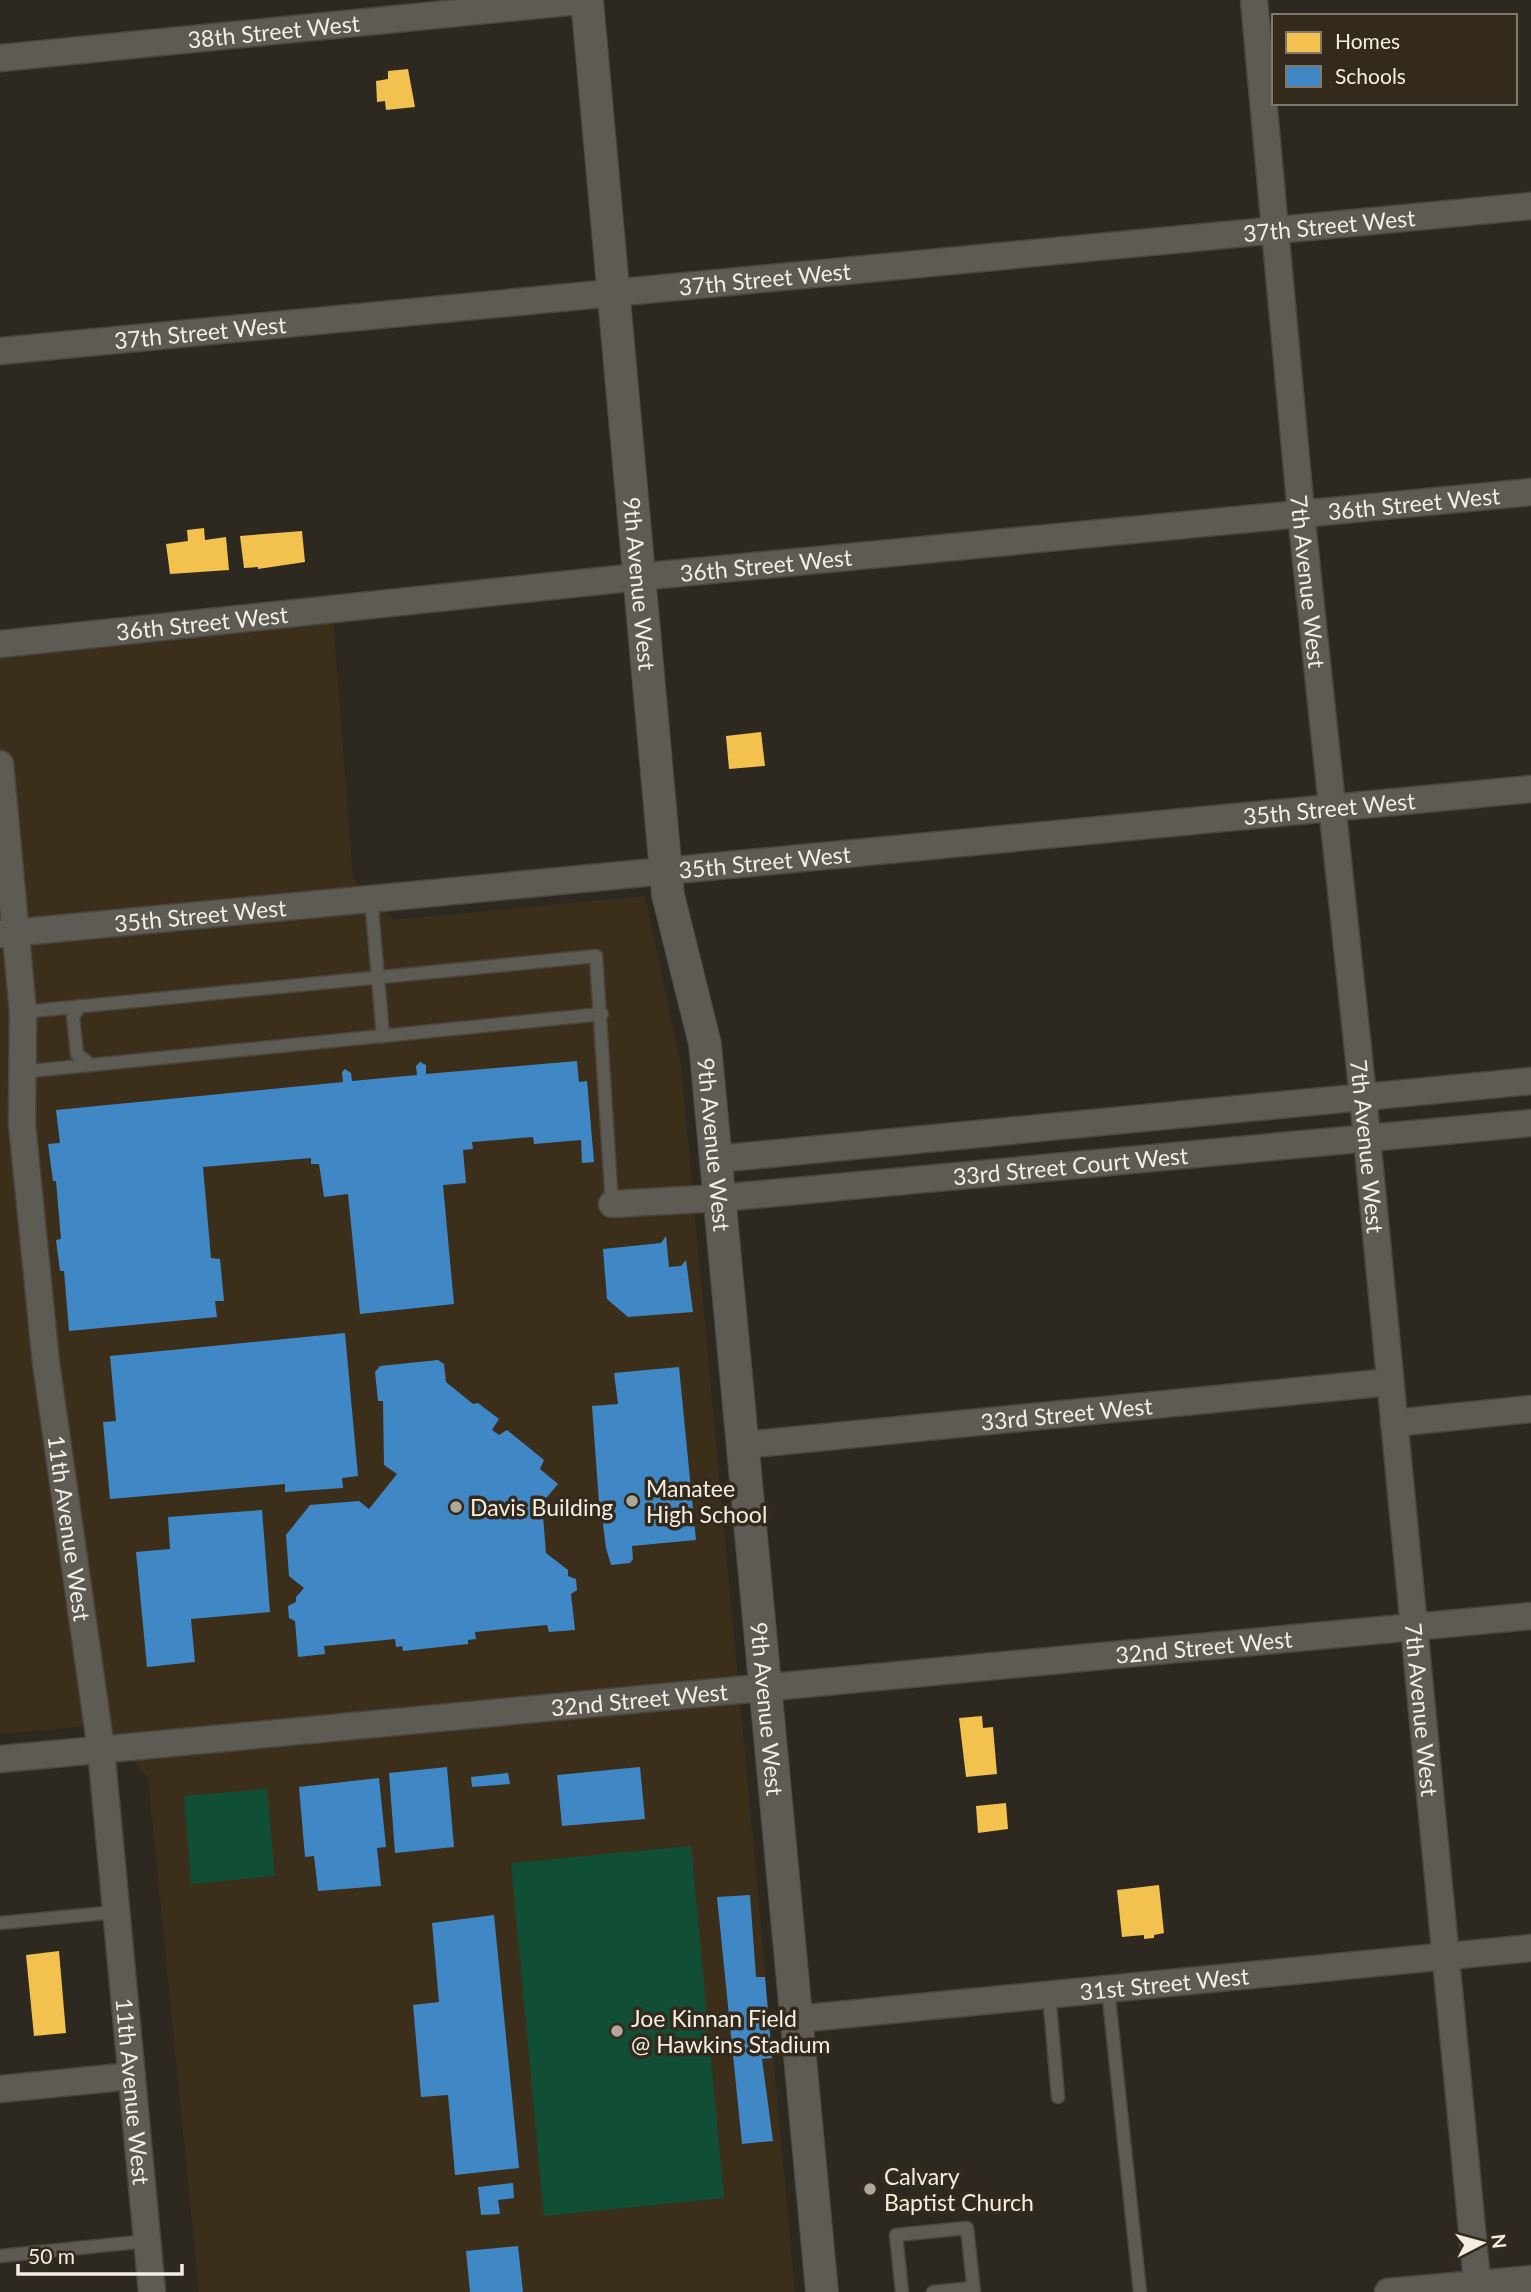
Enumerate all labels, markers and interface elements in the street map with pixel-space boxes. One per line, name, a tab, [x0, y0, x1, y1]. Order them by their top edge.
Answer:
street label: 38th Street West	[186, 9, 362, 53]
legend	[1272, 14, 1517, 105]
text: Homes	[1335, 28, 1400, 53]
text: Schools	[1335, 63, 1406, 88]
street label: 37th Street West	[1242, 203, 1417, 247]
street label: 37th Street West	[677, 256, 853, 301]
street label: 37th Street West	[113, 310, 288, 354]
street label: 36th Street West	[1327, 481, 1502, 525]
street label: 7th Avenue West	[1285, 494, 1331, 670]
street label: 9th Avenue West	[618, 496, 662, 672]
street label: 36th Street West	[679, 543, 854, 587]
street label: 36th Street West	[115, 600, 290, 646]
street label: 35th Street West	[1242, 786, 1417, 830]
street label: 35th Street West	[677, 839, 853, 884]
street label: 35th Street West	[113, 893, 288, 937]
street label: 9th Avenue West	[692, 1056, 737, 1233]
street label: 7th Avenue West	[1345, 1058, 1390, 1235]
street label: 33rd Street Court West	[952, 1141, 1190, 1190]
street label: 33rd Street West	[979, 1391, 1154, 1436]
street label: 11th Avenue West	[42, 1433, 97, 1624]
place label: Manatee High School	[646, 1474, 767, 1528]
place label: Davis Building	[470, 1493, 613, 1521]
marker: Manatee High School	[624, 1493, 640, 1509]
marker: Davis Building	[448, 1499, 464, 1515]
street label: 9th Avenue West	[745, 1621, 789, 1798]
street label: 7th Avenue West	[1400, 1622, 1444, 1799]
street label: 32nd Street West	[1114, 1624, 1294, 1669]
street label: 32nd Street West	[550, 1677, 730, 1721]
street label: 31st Street West	[1078, 1961, 1251, 2006]
street label: 11th Avenue West	[110, 1997, 156, 2187]
place label: Joe Kinnan Field @ Hawkins Stadium	[631, 2004, 830, 2058]
marker: Joe Kinnan Field @ Hawkins Stadium	[609, 2023, 625, 2039]
place label: Calvary Baptist Church	[884, 2162, 1034, 2216]
marker: Calvary Baptist Church	[862, 2181, 878, 2197]
north arrow	[1447, 2208, 1517, 2278]
scale bar	[18, 2232, 182, 2276]
text: N	[1487, 2233, 1512, 2250]
text: 50 m	[28, 2243, 75, 2268]

